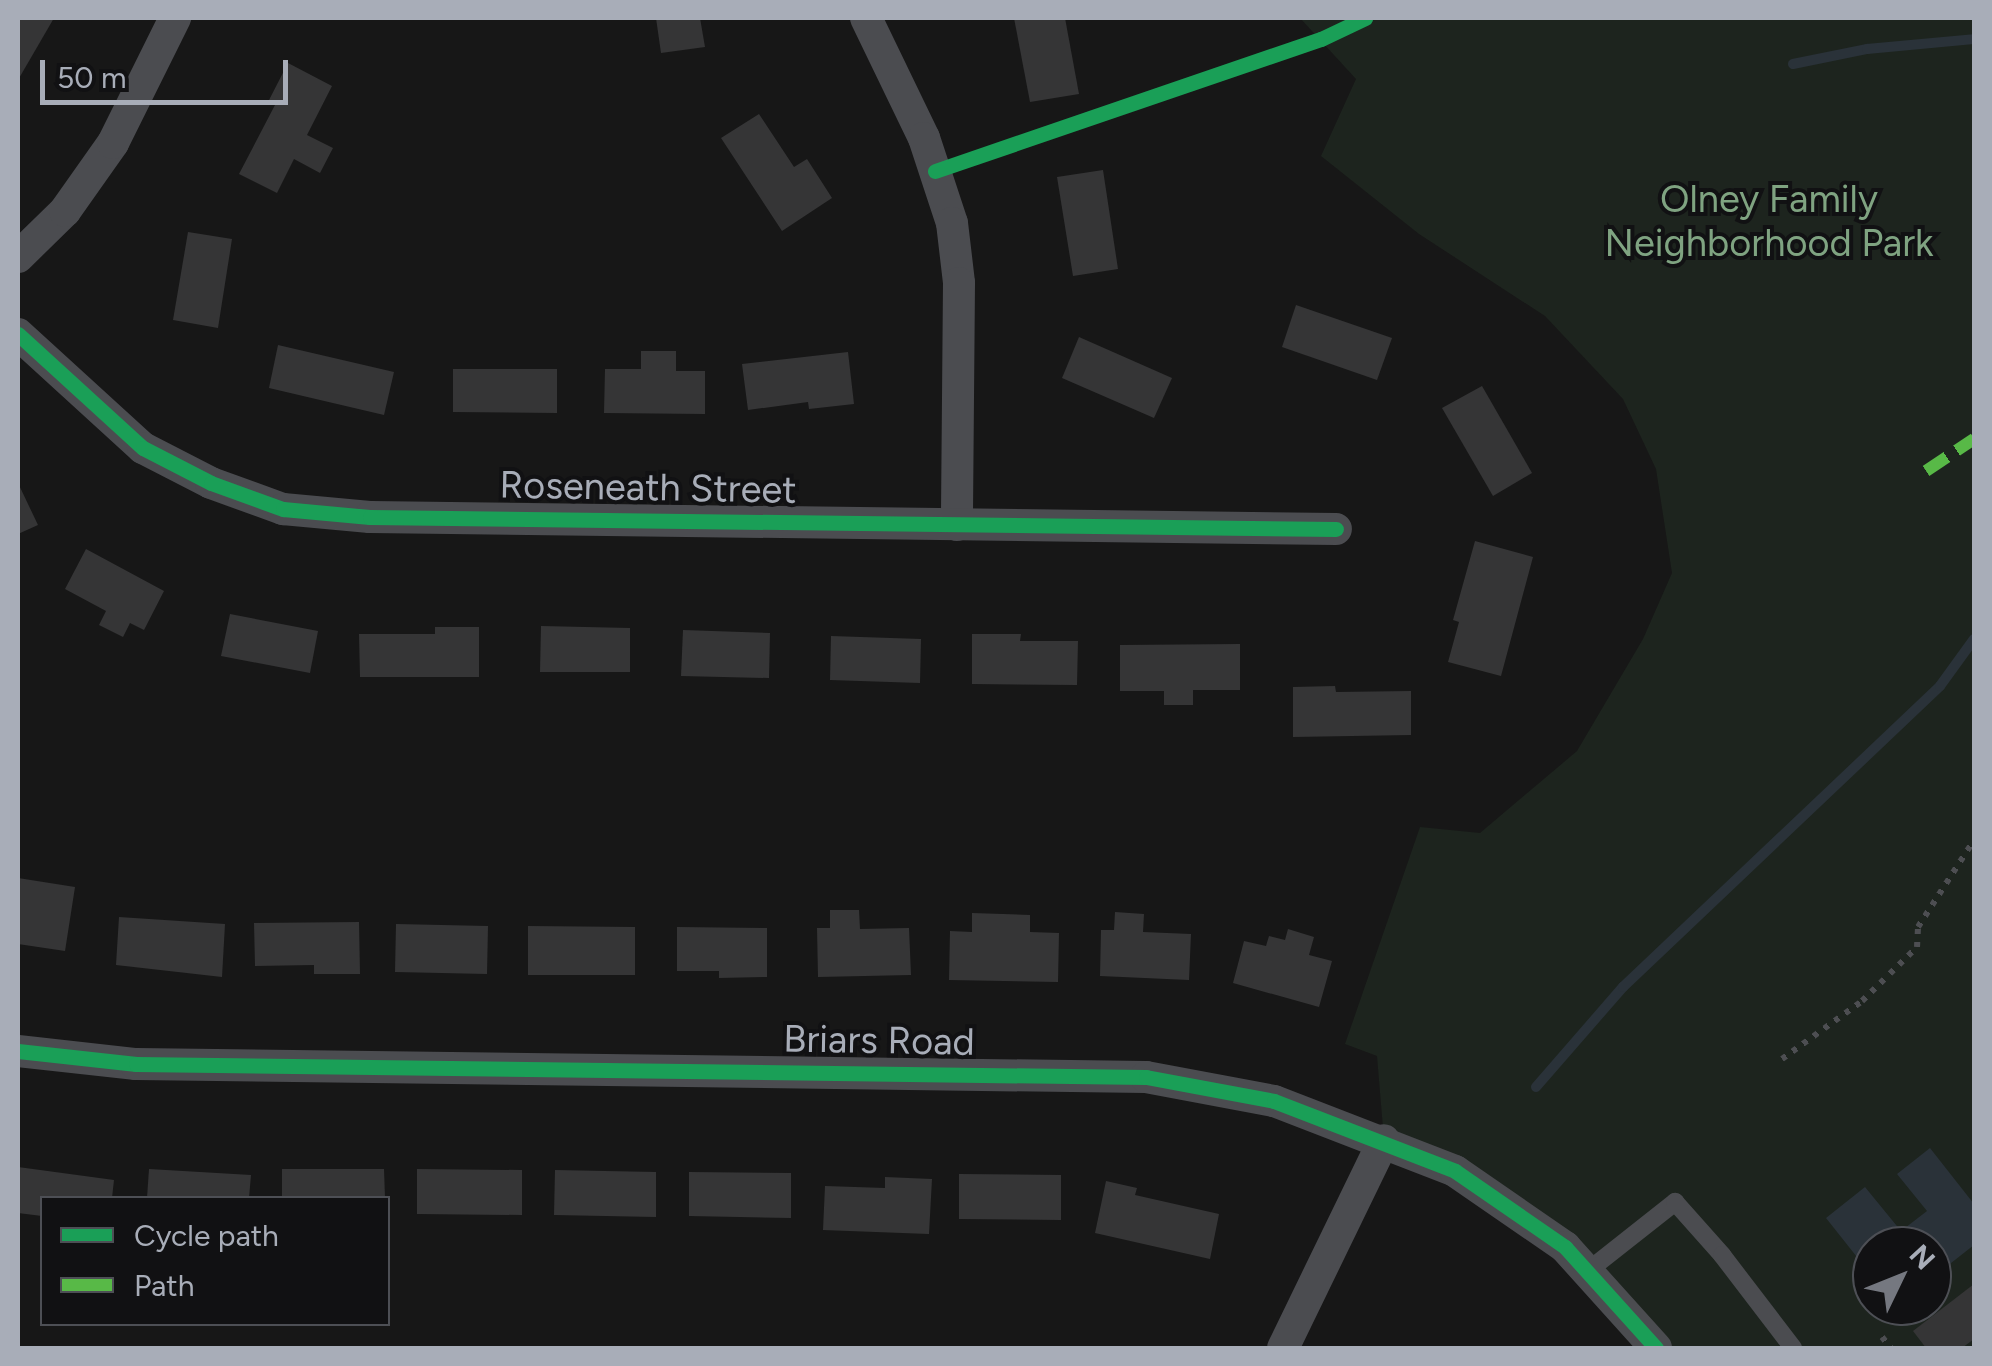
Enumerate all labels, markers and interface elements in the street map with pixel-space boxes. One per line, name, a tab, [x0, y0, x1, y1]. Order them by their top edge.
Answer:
scale bar	[45, 40, 292, 102]
text: 50 m	[57, 59, 126, 96]
park label: Olney Family Neighborhood Park	[1605, 177, 1933, 266]
street label: Roseneath Street	[499, 463, 797, 513]
street label: Briars Road	[783, 1017, 975, 1065]
legend	[40, 1196, 390, 1326]
text: Cycle path	[134, 1217, 279, 1254]
north arrow	[1852, 1226, 1952, 1326]
text: N	[1903, 1237, 1942, 1276]
text: Path	[134, 1267, 194, 1304]

